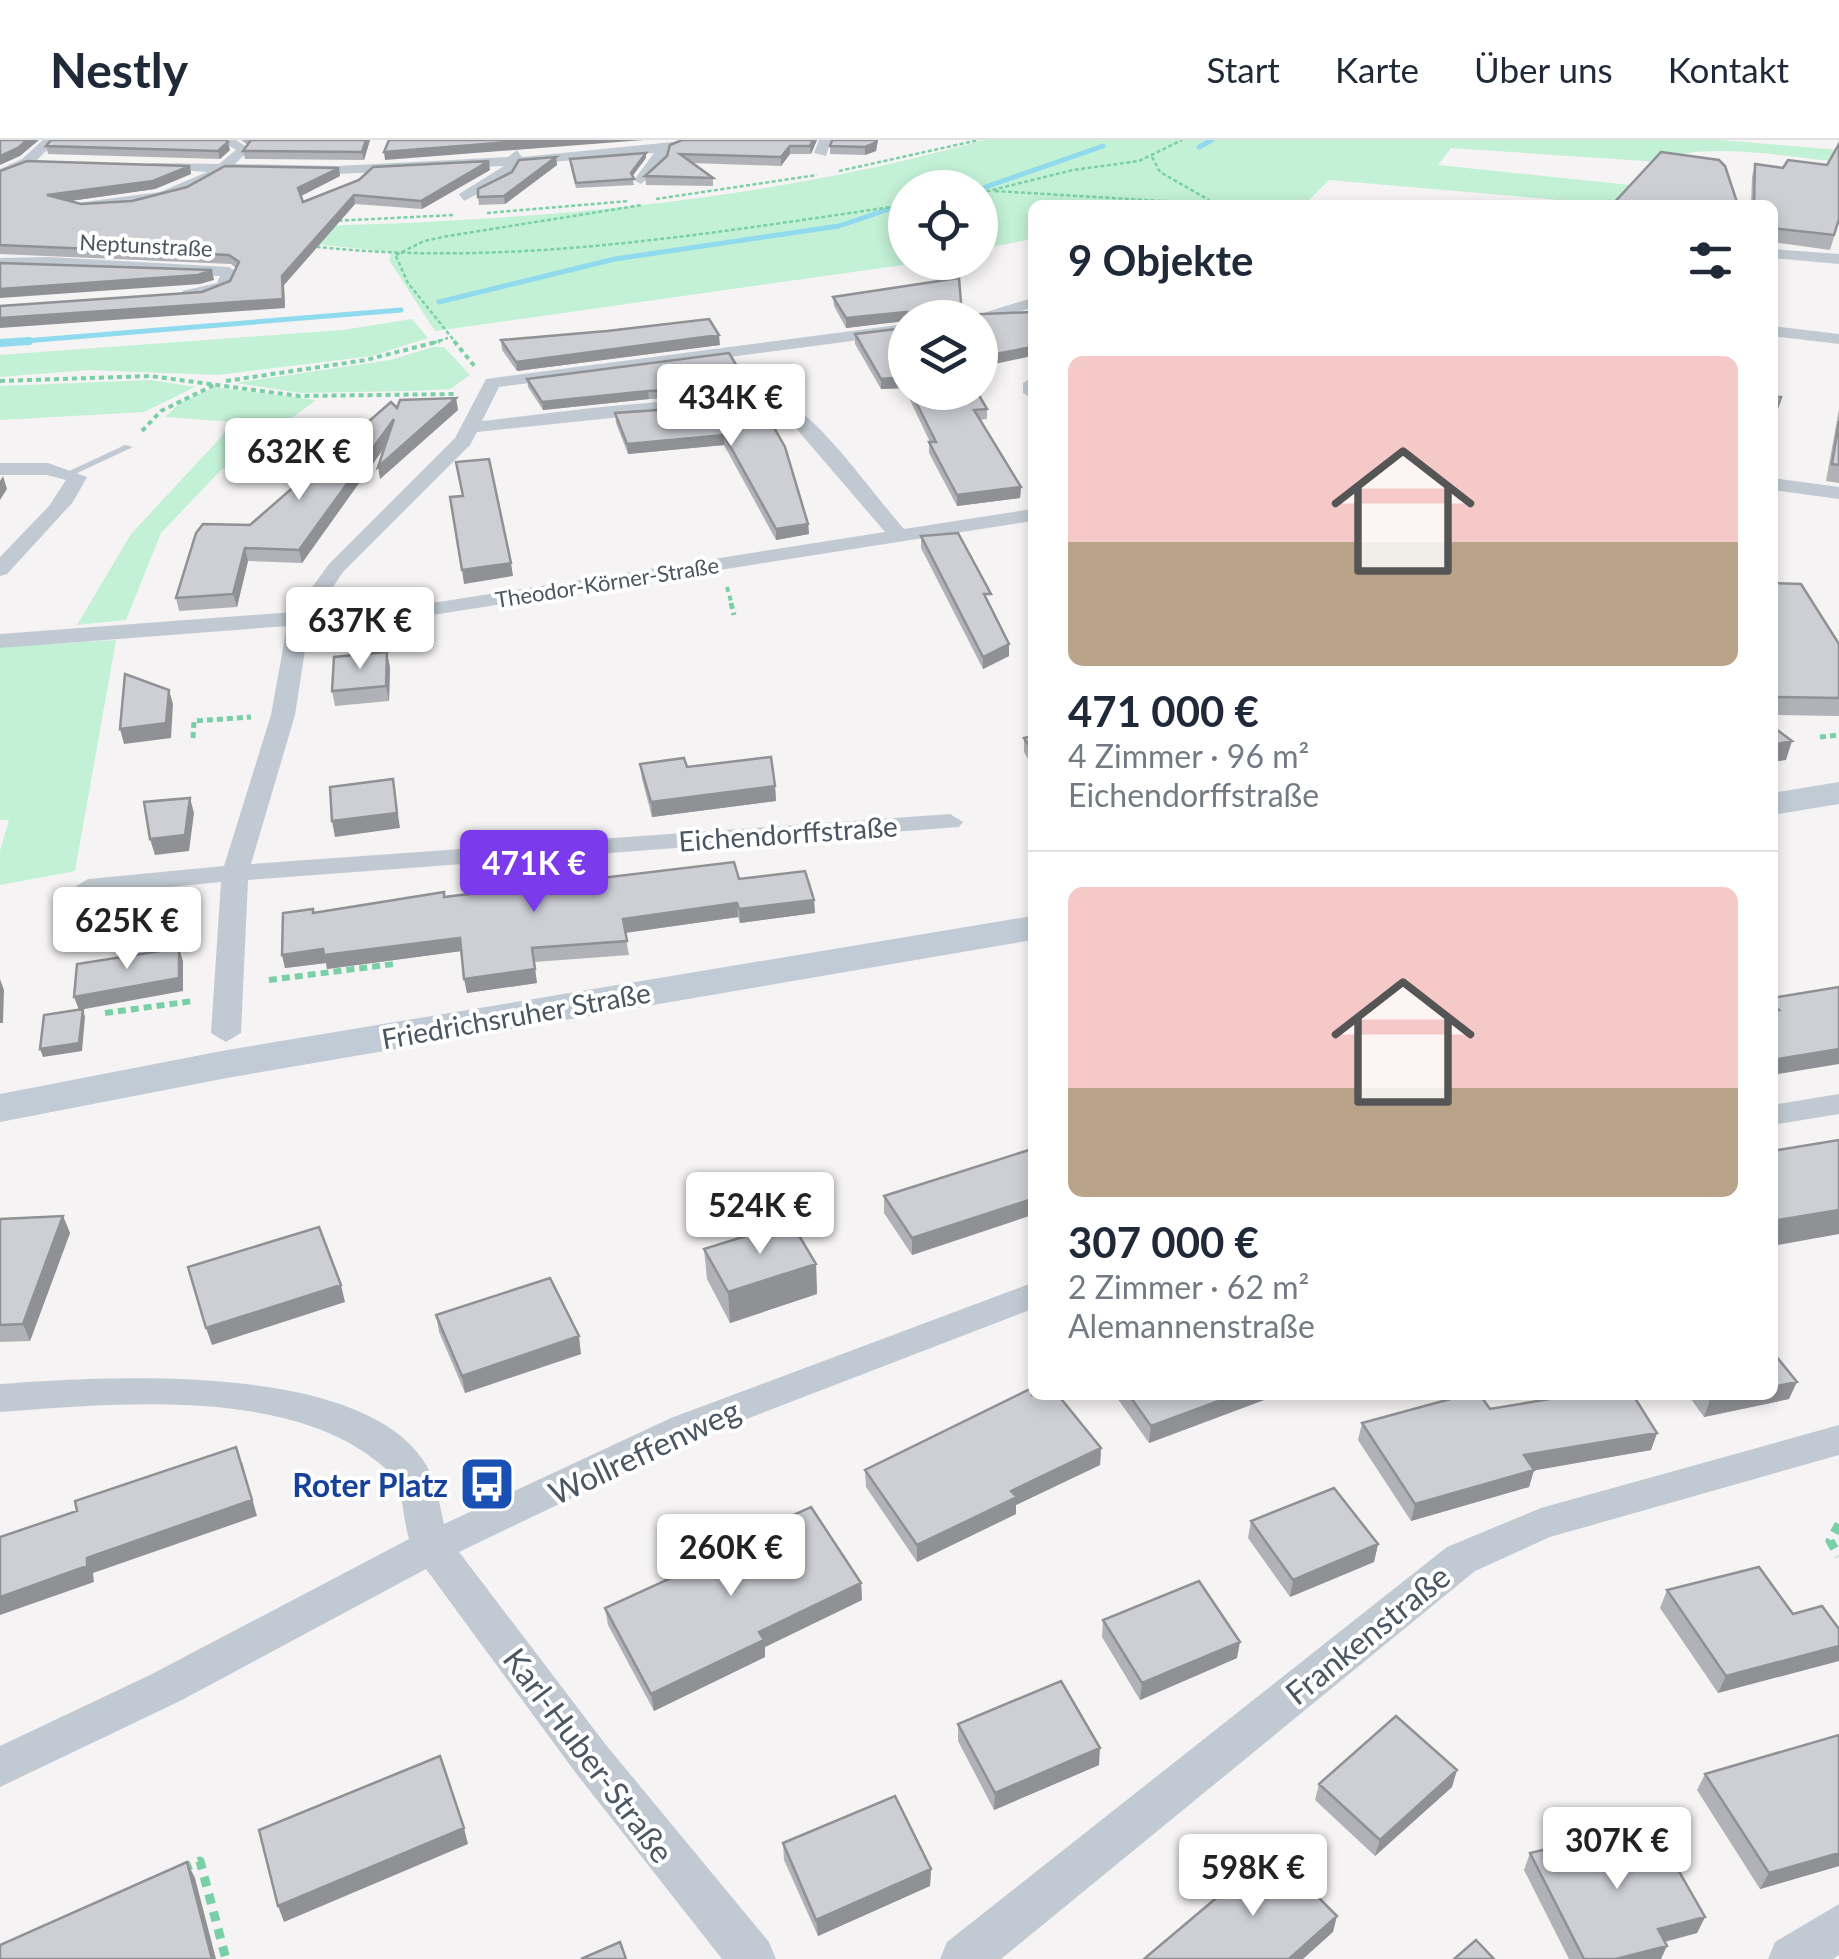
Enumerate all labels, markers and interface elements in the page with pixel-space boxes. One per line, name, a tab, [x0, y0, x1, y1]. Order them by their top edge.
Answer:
text: Nestly	[50, 41, 188, 98]
text: Start	[1206, 48, 1280, 90]
text: Karte	[1335, 48, 1419, 90]
text: Über uns	[1474, 48, 1613, 90]
text: Kontakt	[1668, 48, 1789, 90]
map controls	[888, 170, 998, 410]
button: locate	[888, 170, 998, 280]
street label: Neptunstraße	[79, 228, 213, 262]
icon: filters	[1683, 233, 1738, 288]
text: 9 Objekte	[1068, 235, 1253, 285]
button: layers	[888, 300, 998, 410]
pin: 434K €	[650, 364, 812, 449]
text: 434K €	[679, 377, 783, 416]
pin: 632K €	[218, 418, 380, 503]
icon: home	[1313, 421, 1493, 601]
text: 632K €	[247, 431, 351, 470]
street label: Theodor-Körner-Straße	[493, 551, 721, 613]
pin: 637K €	[279, 587, 441, 672]
text: 637K €	[308, 600, 412, 639]
text: 471 000 €	[1068, 686, 1259, 736]
text: 4 Zimmer · 96 m²	[1068, 736, 1309, 775]
text: Eichendorffstraße	[1068, 775, 1319, 814]
street label: Eichendorffstraße	[677, 808, 899, 858]
pin: 471K €	[453, 830, 615, 915]
text: 471K €	[482, 843, 586, 882]
pin: 625K €	[46, 887, 208, 972]
text: 625K €	[75, 900, 179, 939]
icon: home	[1313, 952, 1493, 1132]
street label: Friedrichsruher Straße	[379, 975, 653, 1055]
pin: 524K €	[679, 1172, 841, 1257]
text: 524K €	[708, 1185, 812, 1224]
text: 307 000 €	[1068, 1217, 1259, 1267]
text: 2 Zimmer · 62 m²	[1068, 1267, 1309, 1306]
text: Alemannenstraße	[1068, 1306, 1315, 1345]
street label: Wollreffenweg	[542, 1390, 746, 1512]
bus stop icon: Roter Platz	[457, 1454, 517, 1514]
place label: Roter Platz	[292, 1465, 448, 1504]
pin: 260K €	[650, 1514, 812, 1599]
text: 260K €	[679, 1527, 783, 1566]
street label: Frankenstraße	[1277, 1556, 1457, 1712]
street label: Karl-Huber-Straße	[496, 1640, 682, 1870]
pin: 307K €	[1536, 1807, 1698, 1892]
text: 307K €	[1565, 1820, 1669, 1859]
pin: 598K €	[1172, 1834, 1334, 1919]
text: 598K €	[1201, 1847, 1305, 1886]

